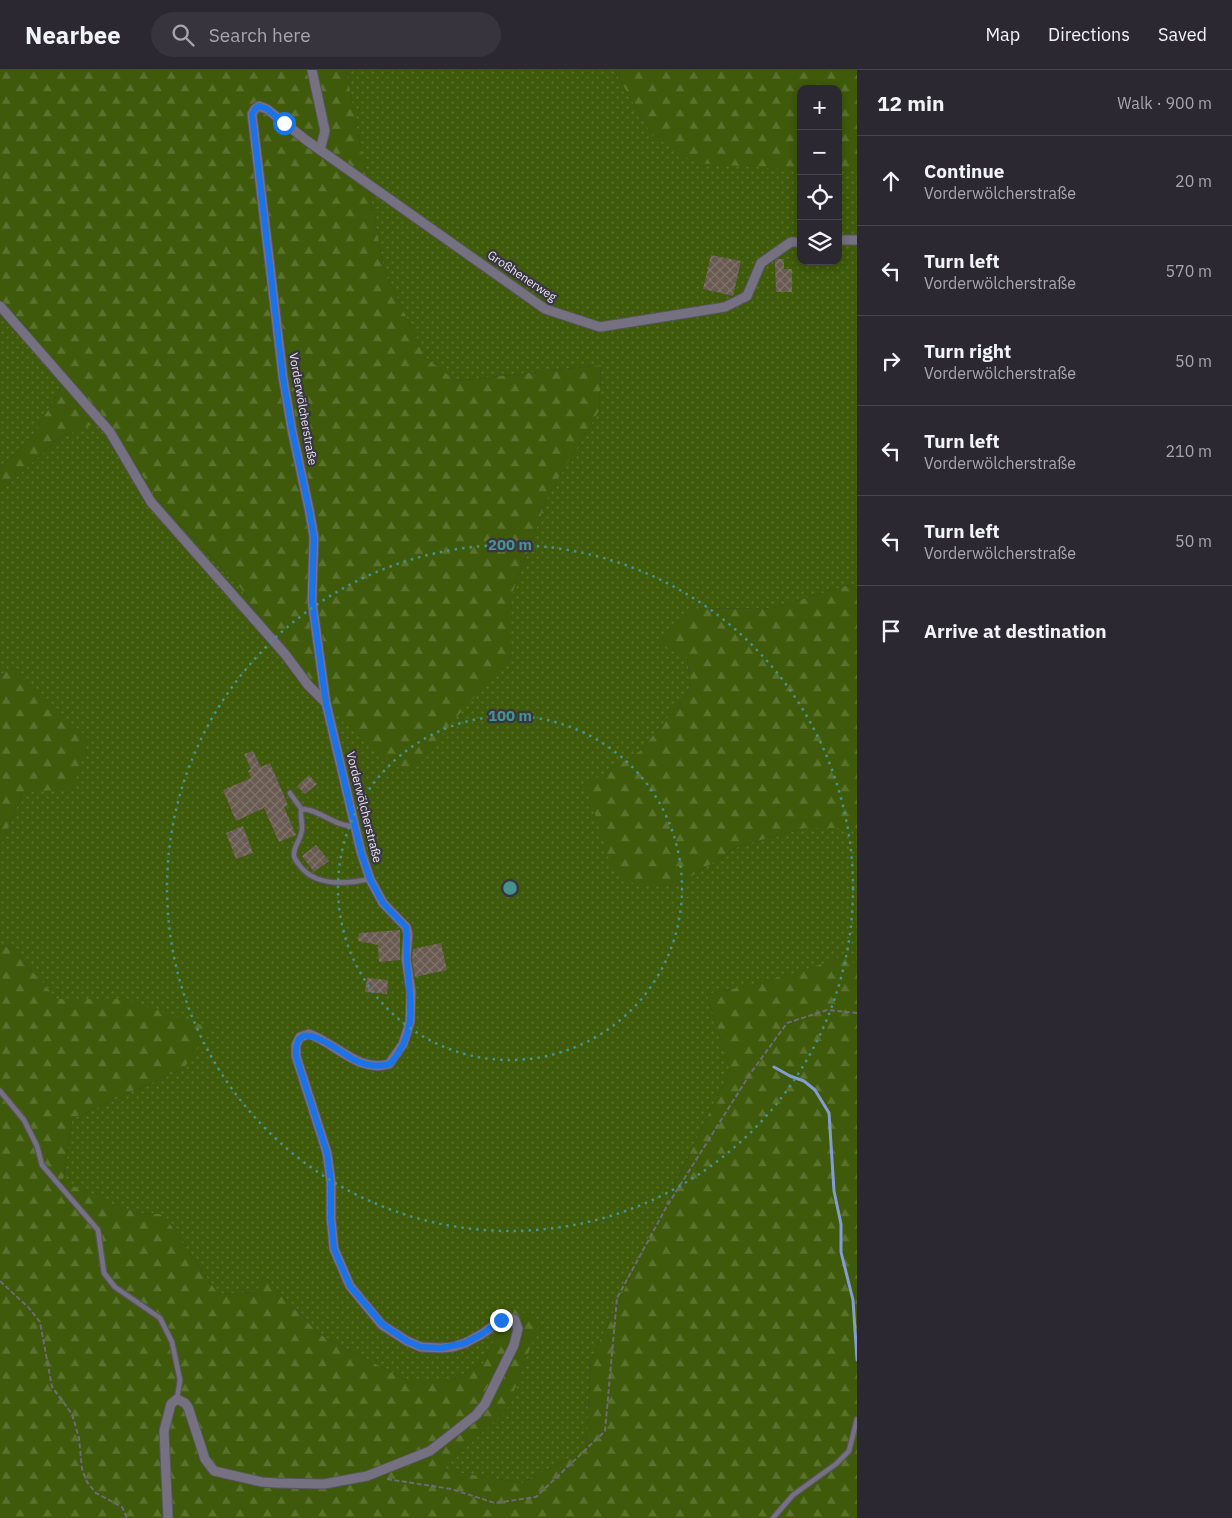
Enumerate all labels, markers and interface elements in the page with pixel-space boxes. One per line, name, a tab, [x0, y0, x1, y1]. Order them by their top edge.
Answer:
search box	[151, 12, 501, 57]
text: Nearbee	[25, 19, 121, 51]
icon: search	[169, 21, 197, 49]
text: Search here	[209, 23, 311, 47]
text: Map	[985, 23, 1020, 46]
text: Directions	[1048, 23, 1130, 46]
text: Saved	[1158, 23, 1207, 46]
map controls	[797, 85, 842, 265]
button: +	[797, 85, 842, 130]
text: 12 min	[877, 89, 944, 117]
text: Walk · 900 m	[1117, 93, 1212, 113]
route start	[273, 112, 296, 135]
button: −	[797, 130, 842, 175]
text: Continue	[924, 159, 1004, 183]
icon: ahead	[877, 167, 905, 195]
text: 20 m	[1175, 171, 1212, 191]
button: locate	[797, 175, 842, 220]
text: Vorderwölcherstraße	[924, 183, 1076, 203]
button: layers	[797, 220, 842, 265]
street label: Großhenerweg	[485, 247, 560, 305]
text: Turn left	[924, 249, 1000, 273]
icon: left	[877, 257, 905, 285]
text: 570 m	[1165, 261, 1212, 281]
text: Vorderwölcherstraße	[924, 273, 1076, 293]
text: Turn right	[924, 339, 1011, 363]
icon: right	[877, 347, 905, 375]
street label: Vorderwölcherstraße	[286, 351, 321, 467]
text: 50 m	[1175, 351, 1212, 371]
text: Vorderwölcherstraße	[924, 363, 1076, 383]
text: Turn left	[924, 429, 1000, 453]
icon: left	[877, 437, 905, 465]
text: 210 m	[1165, 441, 1212, 461]
text: Vorderwölcherstraße	[924, 453, 1076, 473]
text: Turn left	[924, 519, 1000, 543]
icon: left	[877, 527, 905, 555]
text: 50 m	[1175, 531, 1212, 551]
text: 200 m	[488, 535, 532, 554]
text: Vorderwölcherstraße	[924, 543, 1076, 563]
icon: arrive	[877, 617, 905, 645]
text: Arrive at destination	[924, 619, 1107, 643]
text: 100 m	[488, 706, 532, 725]
street label: Vorderwölcherstraße	[343, 750, 386, 864]
centre of rings	[501, 879, 519, 897]
route end	[490, 1309, 513, 1332]

